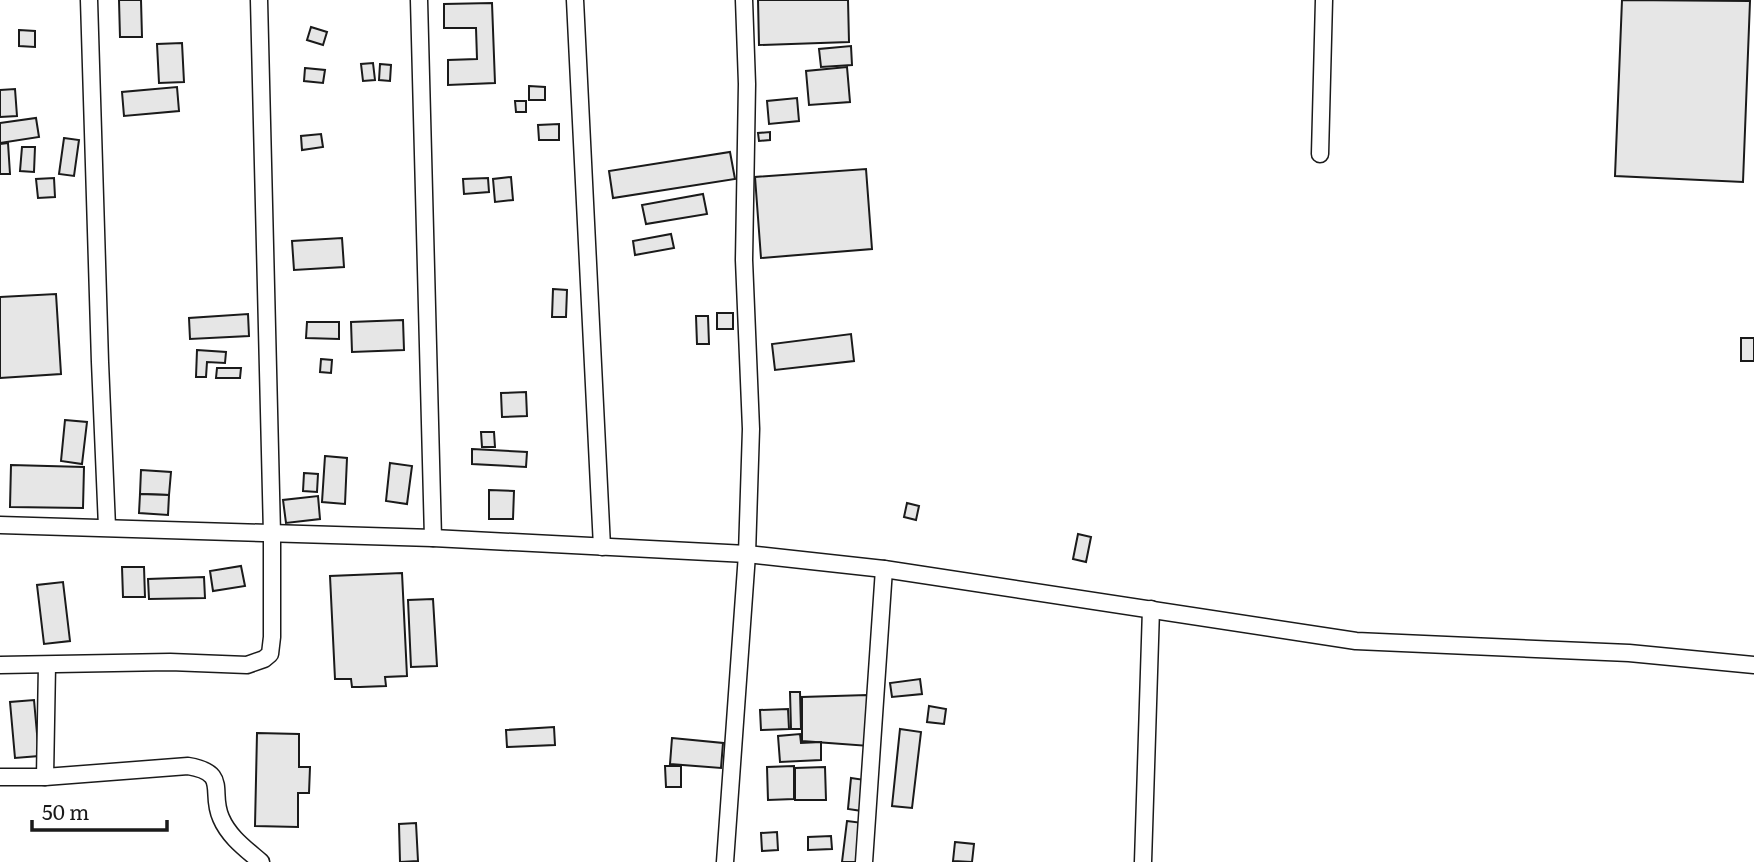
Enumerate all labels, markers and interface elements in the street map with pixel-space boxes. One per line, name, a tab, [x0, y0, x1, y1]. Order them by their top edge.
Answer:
scale bar	[32, 788, 166, 832]
text: 50 m	[42, 795, 89, 826]

